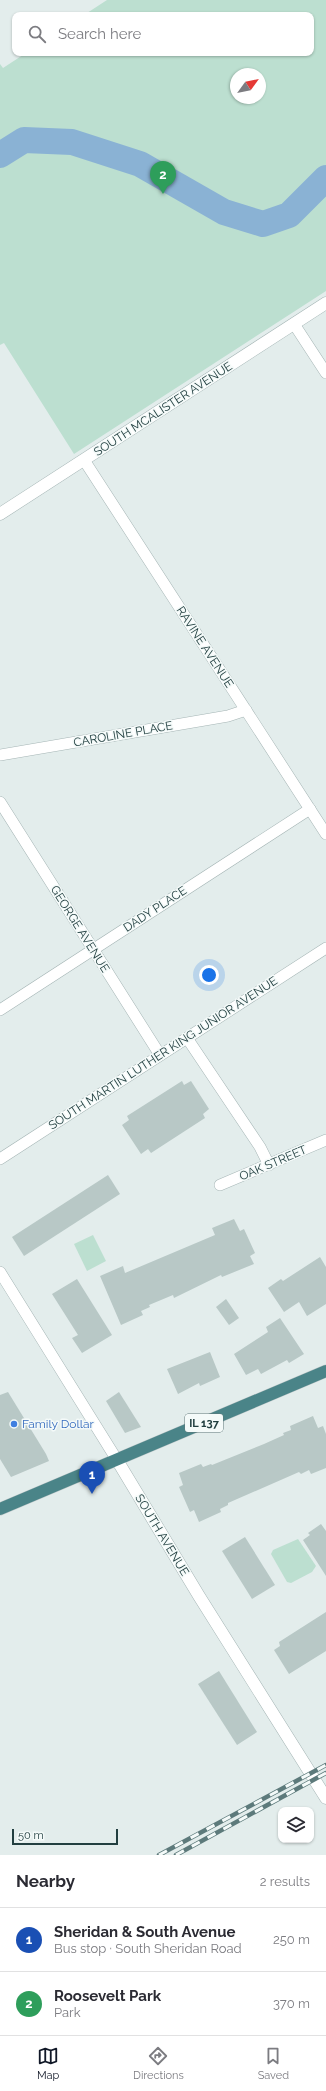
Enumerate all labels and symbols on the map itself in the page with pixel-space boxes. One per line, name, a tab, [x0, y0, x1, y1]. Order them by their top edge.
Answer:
north arrow	[230, 68, 266, 104]
pin: 2	[150, 161, 176, 194]
street label: SOUTH MCALISTER AVENUE	[91, 359, 235, 459]
street label: RAVINE AVENUE	[174, 604, 236, 690]
street label: CAROLINE PLACE	[72, 718, 174, 750]
street label: GEORGE AVENUE	[48, 883, 112, 975]
street label: DADY PLACE	[121, 883, 189, 935]
your location	[199, 965, 219, 985]
street label: SOUTH MARTIN LUTHER KING JUNIOR AVENUE	[46, 974, 280, 1132]
street label: OAK STREET	[237, 1142, 309, 1183]
road number: IL 137	[185, 1414, 223, 1432]
place label: Family Dollar	[22, 1417, 95, 1431]
marker: Family Dollar	[9, 1419, 19, 1429]
pin: 1	[79, 1461, 105, 1494]
street label: SOUTH AVENUE	[132, 1492, 192, 1578]
scale bar	[12, 1827, 118, 1846]

